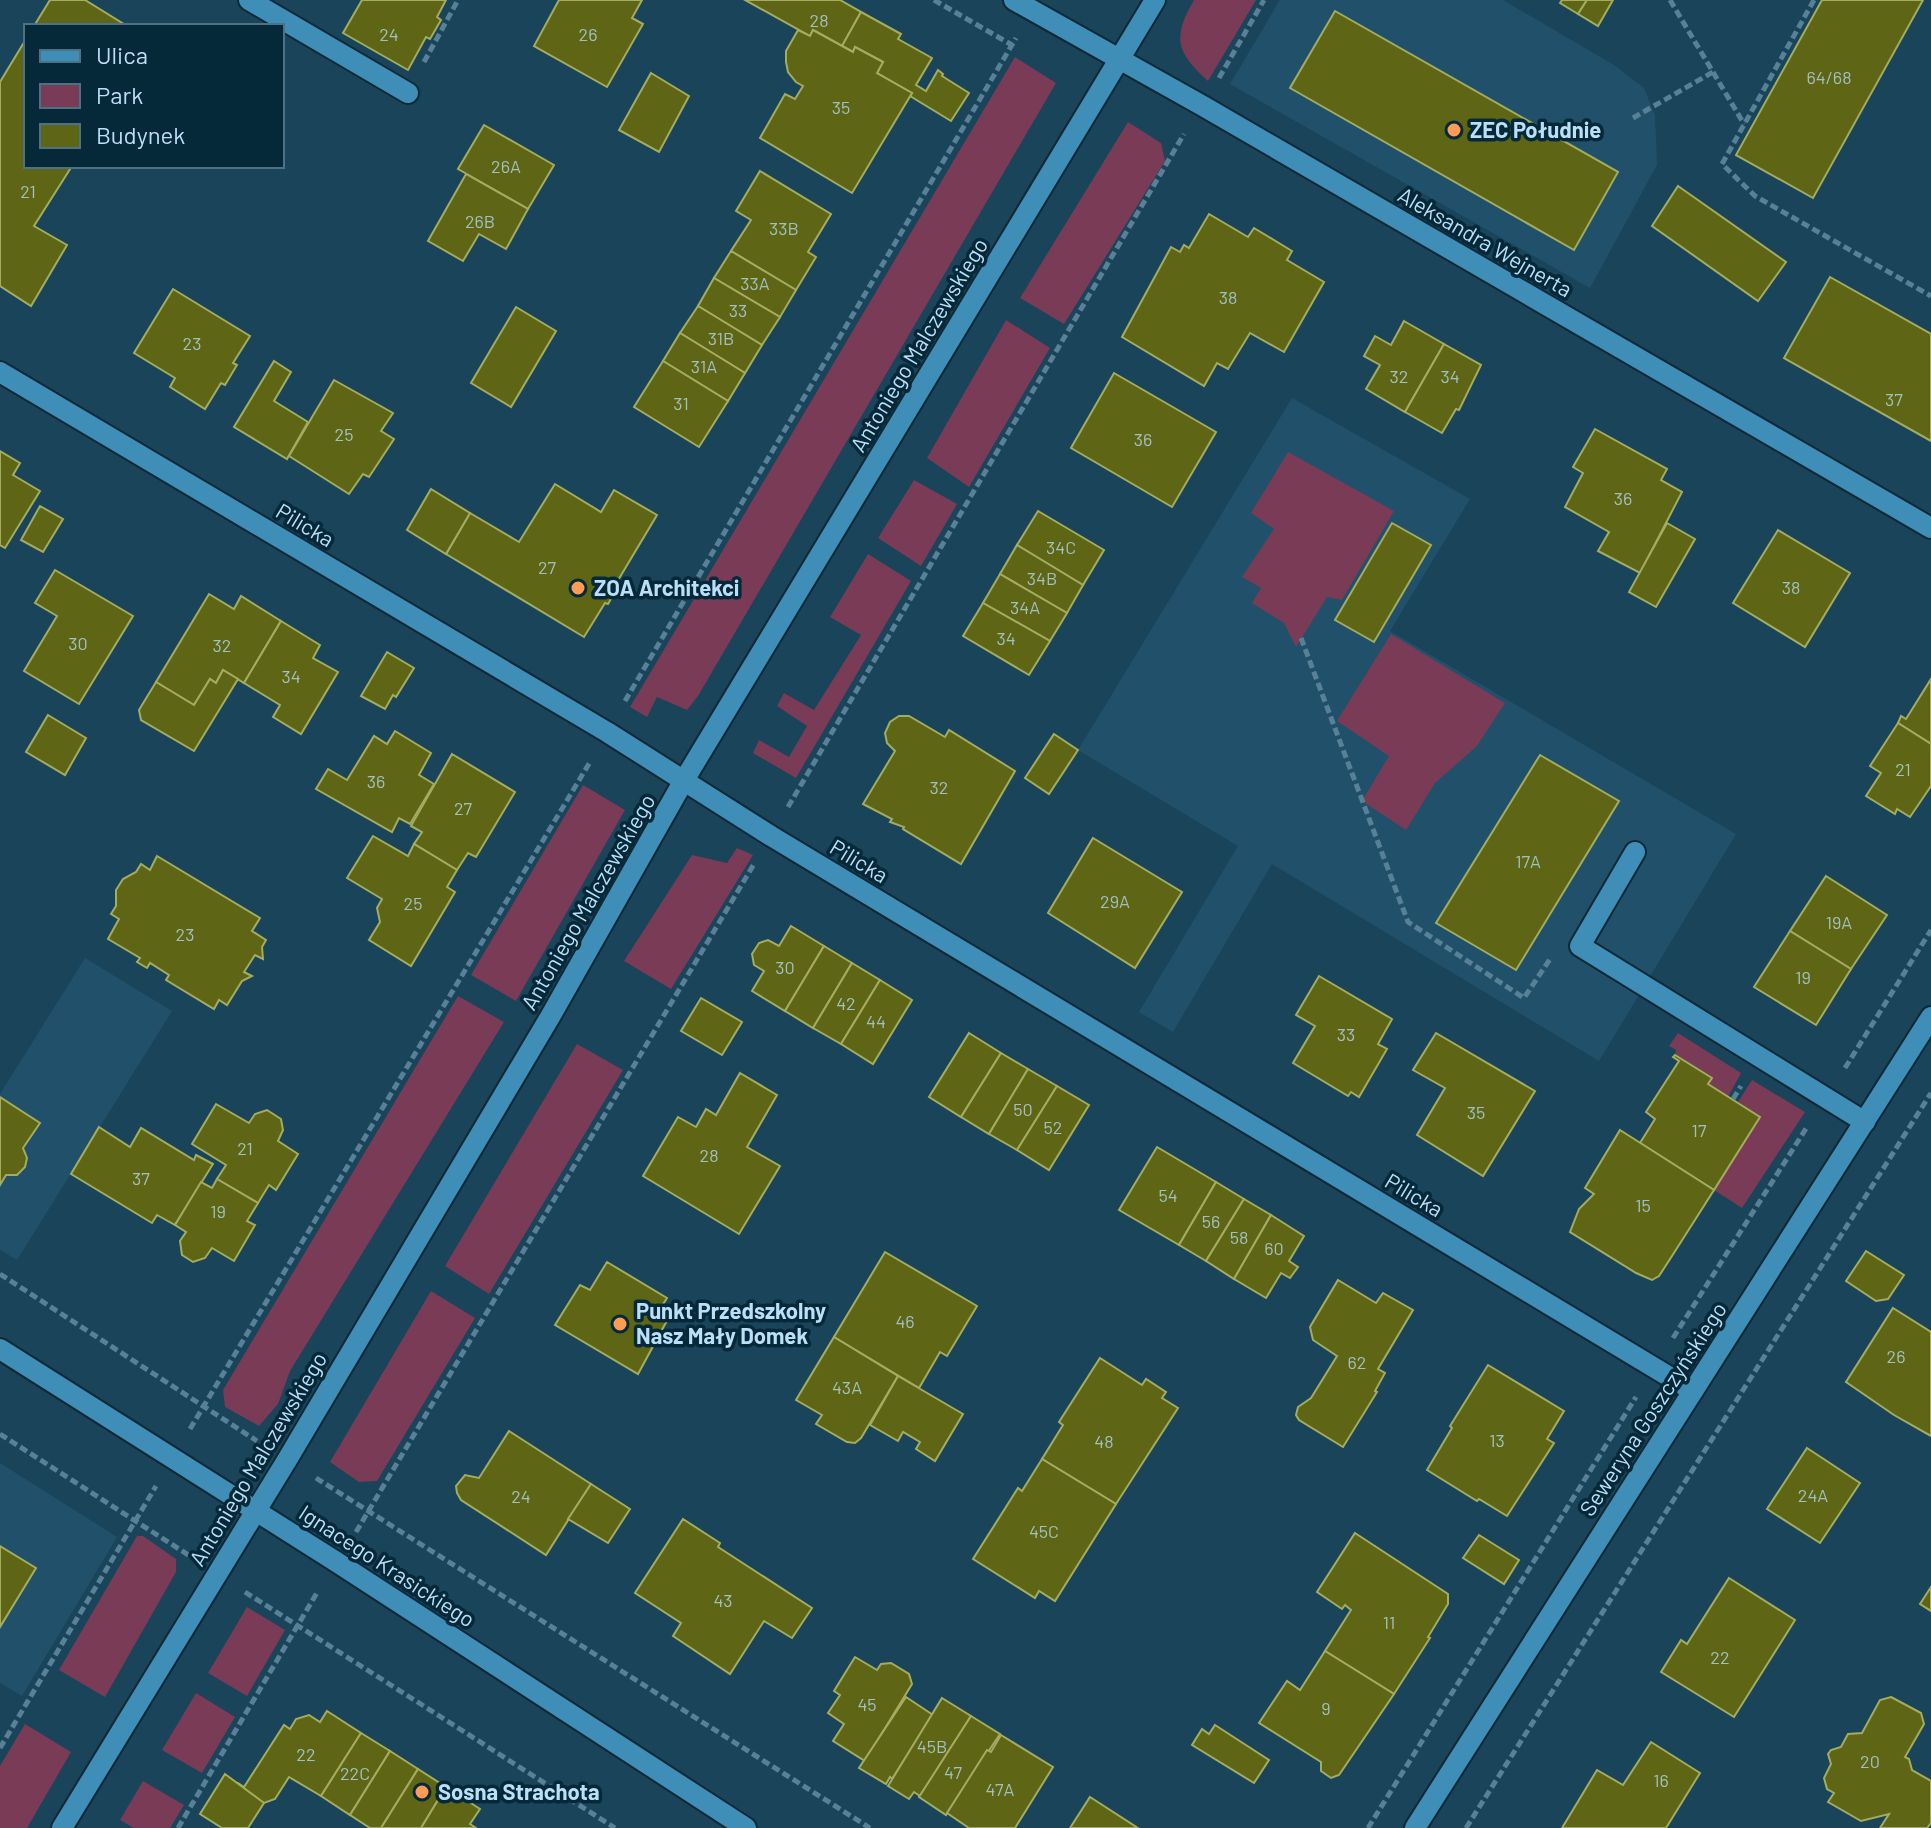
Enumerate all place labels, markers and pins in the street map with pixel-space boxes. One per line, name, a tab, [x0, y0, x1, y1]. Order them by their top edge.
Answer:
place label: ZEC Południe	[1470, 116, 1601, 142]
marker: ZEC Południe	[1445, 121, 1463, 139]
place label: ZOA Architekci	[594, 574, 739, 600]
marker: ZOA Architekci	[569, 579, 587, 597]
place label: Punkt Przedszkolny Nasz Mały Domek	[636, 1297, 826, 1348]
marker: Punkt Przedszkolny Nasz Mały Domek	[611, 1315, 629, 1333]
place label: Sosna Strachota	[438, 1778, 600, 1804]
marker: Sosna Strachota	[413, 1783, 431, 1801]

